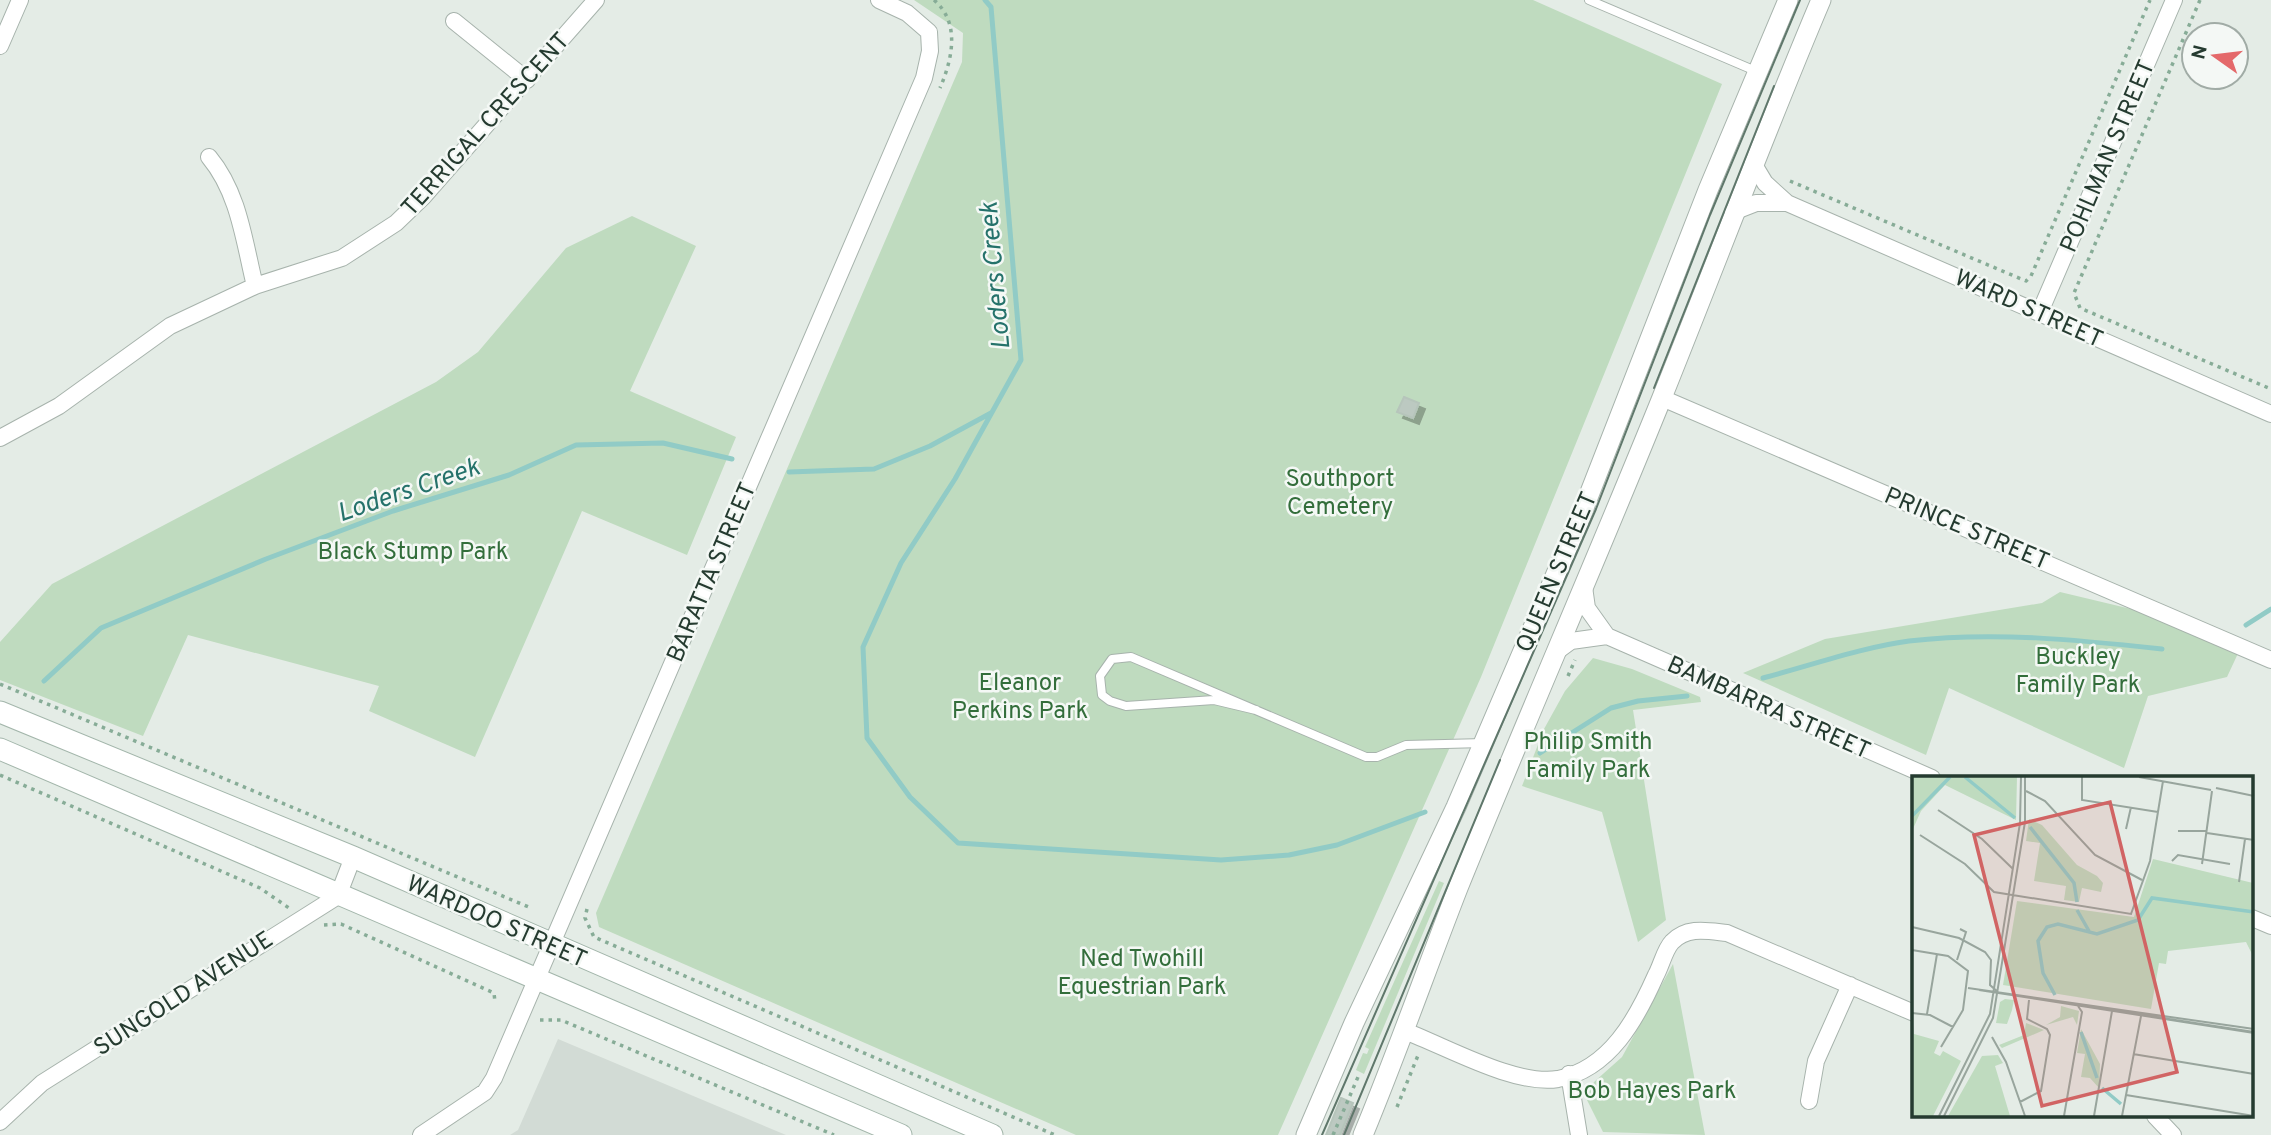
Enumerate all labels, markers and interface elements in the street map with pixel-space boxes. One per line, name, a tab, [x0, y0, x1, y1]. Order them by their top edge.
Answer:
north arrow	[2180, 21, 2250, 91]
street label: TERRIGAL CRESCENT	[396, 27, 577, 224]
text: N	[2187, 43, 2214, 62]
street label: POHLMAN STREET	[2055, 56, 2163, 258]
water label: Loders Creek	[974, 200, 1019, 351]
street label: WARD STREET	[1949, 264, 2107, 356]
water label: Loders Creek	[333, 451, 485, 531]
park label: Southport Cemetery	[1285, 465, 1395, 523]
street label: BARATTA STREET	[661, 478, 764, 667]
street label: PRINCE STREET	[1879, 482, 2053, 578]
street label: QUEEN STREET	[1511, 488, 1605, 658]
park label: Black Stump Park	[317, 538, 509, 568]
park label: Buckley Family Park	[2015, 643, 2141, 701]
street label: BAMBARRA STREET	[1662, 650, 1875, 767]
park label: Eleanor Perkins Park	[952, 669, 1088, 727]
park label: Philip Smith Family Park	[1523, 728, 1653, 786]
inset map	[1912, 776, 2254, 1118]
street label: WARDOO STREET	[401, 870, 591, 976]
street label: SUNGOLD AVENUE	[89, 926, 279, 1064]
park label: Ned Twohill Equestrian Park	[1057, 945, 1227, 1003]
park label: Bob Hayes Park	[1568, 1077, 1736, 1107]

